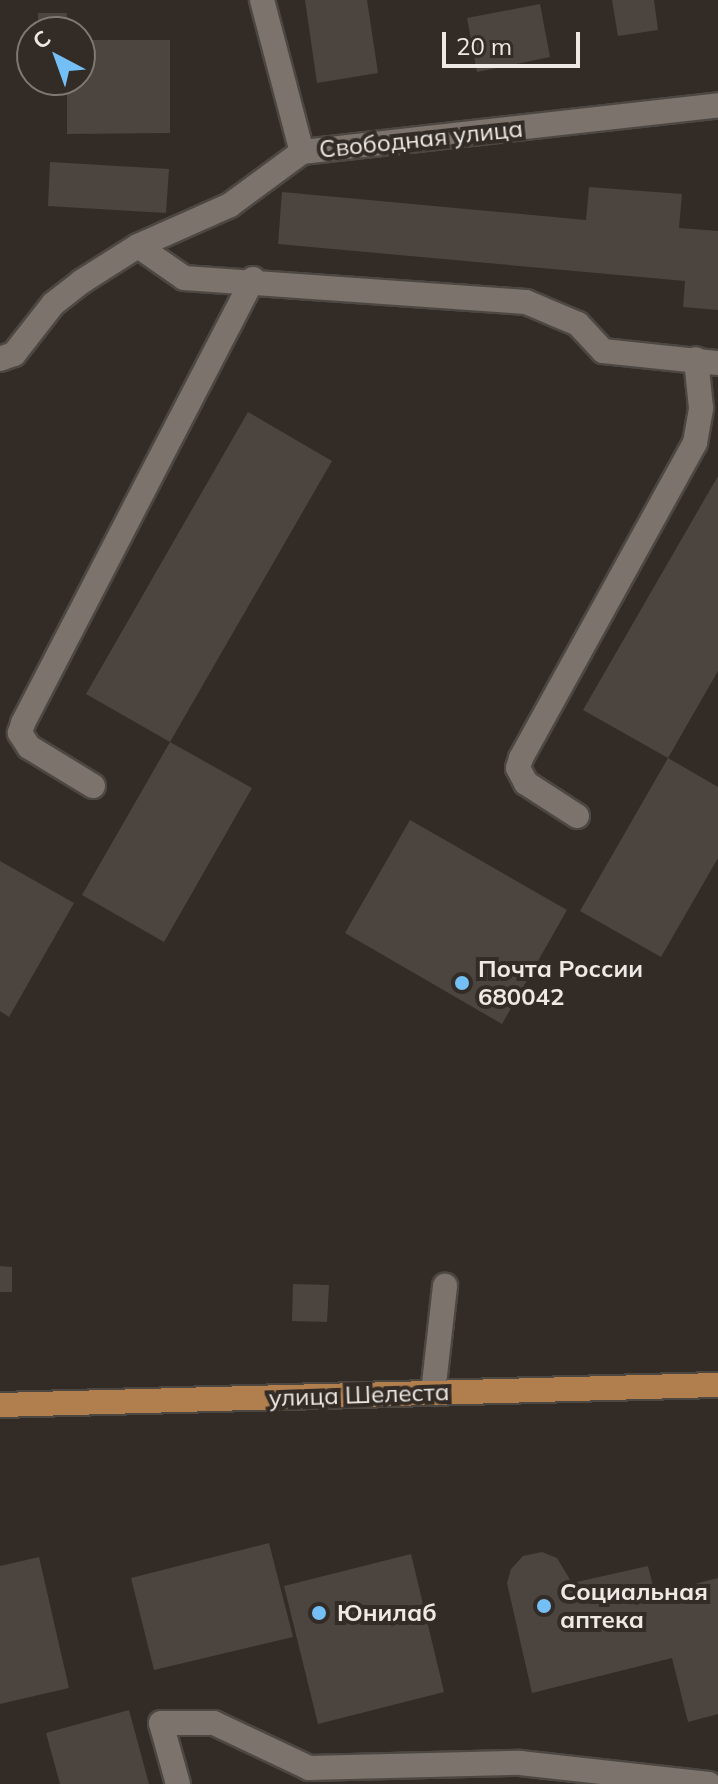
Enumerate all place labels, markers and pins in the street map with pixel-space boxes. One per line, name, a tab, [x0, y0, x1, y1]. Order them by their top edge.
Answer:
place label: Почта России 680042	[478, 955, 643, 1011]
marker: Почта России 680042	[453, 974, 471, 992]
place label: Социальная аптека	[560, 1578, 708, 1634]
marker: Социальная аптека	[535, 1597, 553, 1615]
place label: Юнилаб	[337, 1599, 437, 1627]
marker: Юнилаб	[308, 1602, 330, 1624]

